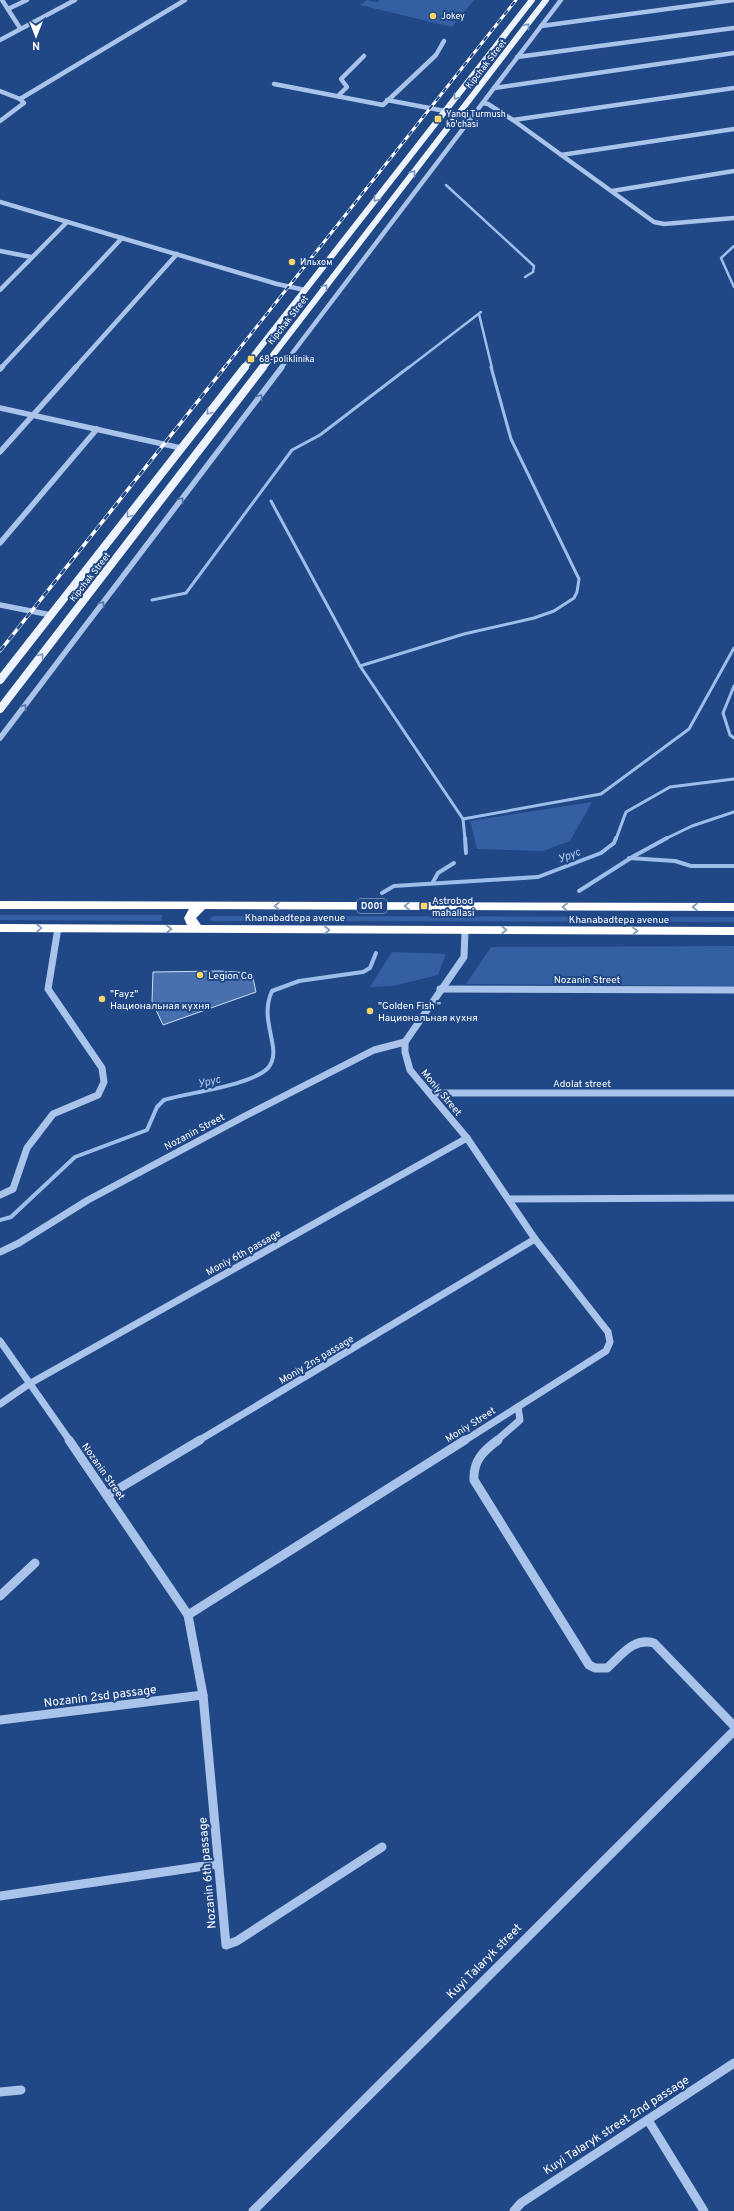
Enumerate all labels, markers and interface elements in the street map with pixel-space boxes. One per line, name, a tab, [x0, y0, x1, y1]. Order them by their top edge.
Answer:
marker: Jokey	[428, 11, 438, 21]
place label: Jokey	[441, 11, 465, 22]
north arrow	[16, 16, 56, 56]
one-way arrow	[522, 23, 529, 30]
street label: Kipchak Street	[464, 37, 509, 91]
text: N	[32, 38, 40, 52]
one-way arrow	[454, 92, 461, 99]
place label: Yangi Turmush ko'chasi	[446, 109, 506, 130]
marker: Yangi Turmush ko'chasi	[433, 114, 443, 124]
one-way arrow	[409, 170, 416, 177]
one-way arrow	[373, 195, 380, 202]
marker: Ильхом	[287, 257, 297, 267]
place label: Ильхом	[300, 257, 332, 268]
one-way arrow	[320, 284, 327, 291]
street label: Kipchak Street	[266, 293, 311, 347]
marker: 68-poliklinika	[246, 354, 256, 364]
place label: 68-poliklinika	[259, 354, 315, 365]
one-way arrow	[255, 394, 262, 401]
one-way arrow	[207, 408, 214, 415]
one-way arrow	[176, 498, 183, 505]
one-way arrow	[127, 510, 134, 517]
street label: Kipchak Street	[68, 550, 113, 604]
one-way arrow	[98, 601, 105, 608]
one-way arrow	[36, 653, 44, 660]
one-way arrow	[19, 705, 26, 712]
water label: Урус	[556, 845, 583, 867]
place label: Astrobod mahallasi	[432, 895, 474, 920]
road number: D001	[357, 899, 387, 913]
marker: Astrobod mahallasi	[419, 901, 429, 911]
one-way arrow	[274, 902, 280, 910]
one-way arrow	[404, 902, 410, 910]
one-way arrow	[562, 903, 568, 911]
one-way arrow	[692, 903, 698, 911]
street label: Khanabadtepa avenue	[245, 912, 345, 925]
street label: Khanabadtepa avenue	[569, 914, 669, 927]
one-way arrow	[36, 924, 42, 932]
one-way arrow	[166, 925, 172, 933]
one-way arrow	[324, 926, 330, 934]
one-way arrow	[501, 926, 507, 934]
one-way arrow	[632, 927, 638, 935]
marker: Legion Co	[195, 970, 205, 980]
place label: Legion Co	[208, 970, 253, 983]
street label: Nozanin Street	[554, 974, 621, 987]
place label: "Fayz" Национальная кухня	[110, 988, 210, 1013]
marker: "Fayz" Национальная кухня	[97, 994, 107, 1004]
place label: "Golden Fish " Национальная кухня	[378, 1000, 478, 1025]
marker: "Golden Fish " Национальная кухня	[365, 1006, 375, 1016]
street label: Moniy Street	[418, 1067, 464, 1119]
water label: Урус	[196, 1072, 223, 1091]
street label: Adolat street	[553, 1078, 611, 1091]
street label: Nozanin Street	[162, 1111, 227, 1154]
street label: Moniy 6th passage	[204, 1227, 283, 1279]
street label: Moniy 2ns passage	[277, 1333, 357, 1388]
street label: Moniy Street	[443, 1405, 499, 1446]
street label: Nozanin Street	[78, 1441, 127, 1503]
street label: Nozanin 2sd passage	[43, 1682, 157, 1712]
street label: Nozanin 6th passage	[195, 1816, 221, 1929]
street label: Kuyi Talaryk street	[444, 1921, 526, 2003]
street label: Kuyi Talaryk street 2nd passage	[540, 2073, 693, 2179]

